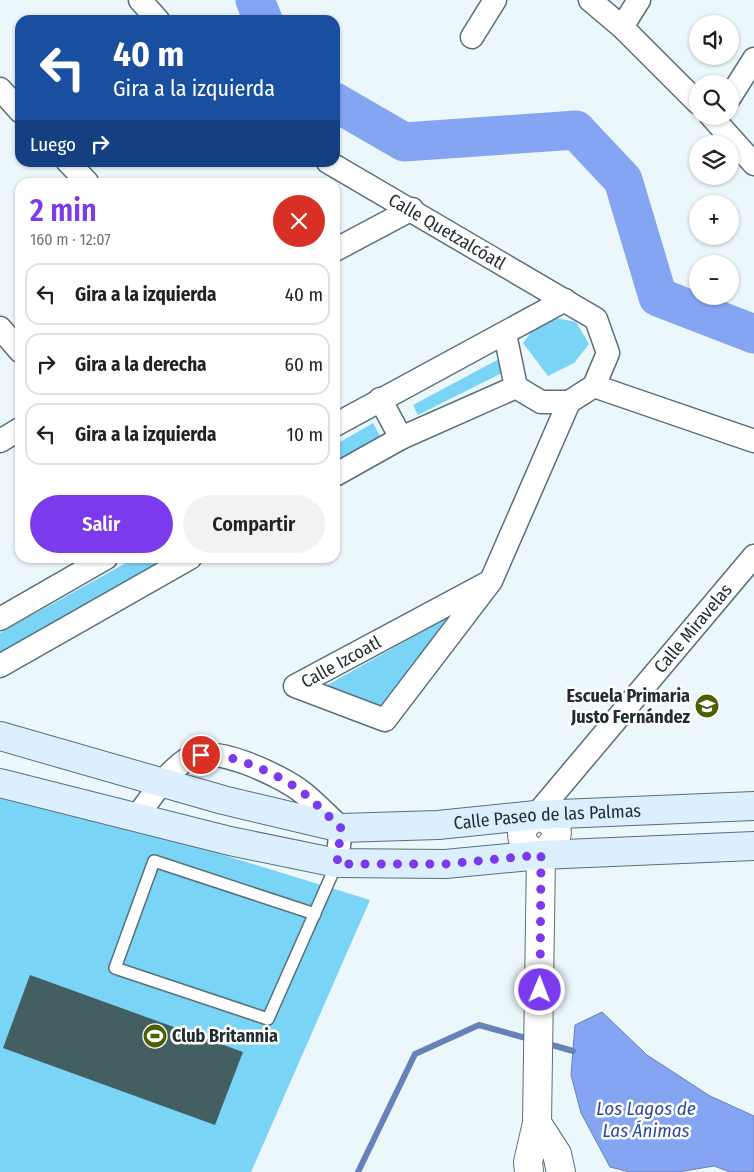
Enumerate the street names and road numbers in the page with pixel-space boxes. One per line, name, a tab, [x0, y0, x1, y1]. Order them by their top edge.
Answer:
street label: Calle Quetzalcóatl	[385, 189, 510, 275]
street label: Calle Miravelas	[649, 579, 737, 677]
street label: Calle Izcoatl	[297, 631, 385, 693]
street label: Calle Paseo de las Palmas	[453, 800, 642, 834]

